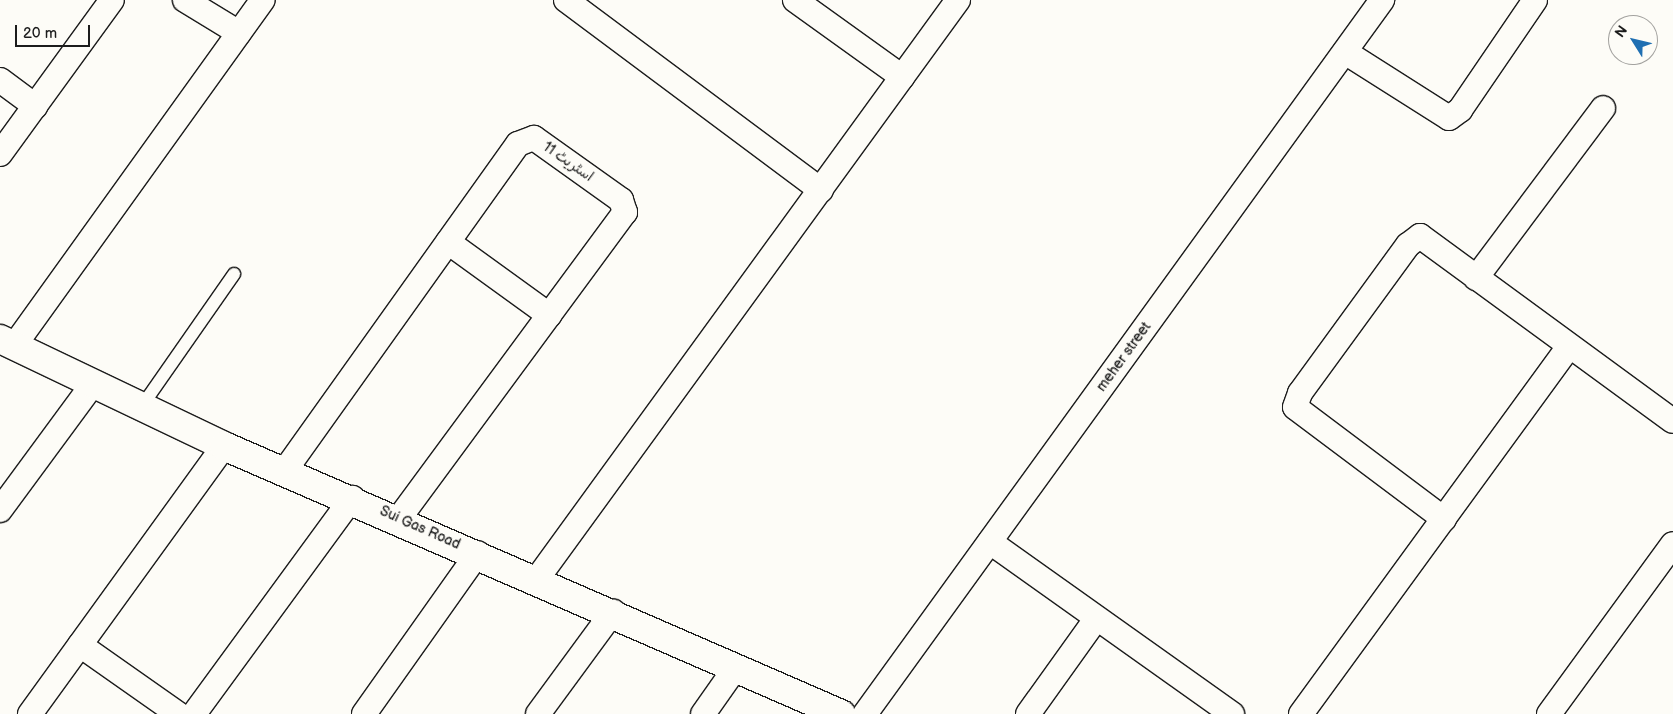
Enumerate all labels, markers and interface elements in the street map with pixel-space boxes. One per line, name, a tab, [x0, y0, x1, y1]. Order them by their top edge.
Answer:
scale bar	[18, 15, 92, 47]
north arrow	[1608, 15, 1658, 65]
text: N	[1611, 22, 1631, 41]
text: 20 m	[23, 24, 57, 43]
street label: اسٹریٹ 11	[540, 139, 596, 185]
street label: meher street	[1093, 319, 1155, 395]
street label: Sui Gas Road	[377, 503, 463, 553]

